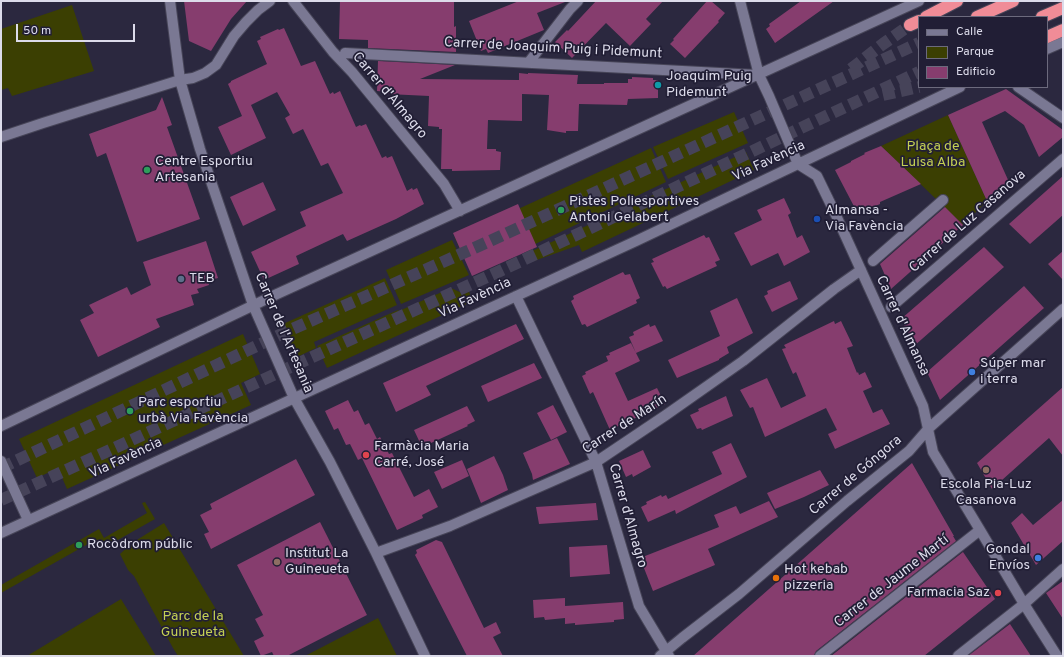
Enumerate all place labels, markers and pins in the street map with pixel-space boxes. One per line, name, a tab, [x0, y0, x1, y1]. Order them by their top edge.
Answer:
place label: Joaquim Puig Pidemunt	[666, 69, 752, 102]
marker: Joaquim Puig Pidemunt	[653, 80, 663, 90]
place label: Centre Esportiu Artesania	[155, 154, 253, 186]
marker: Centre Esportiu Artesania	[142, 165, 152, 175]
place label: Pistes Poliesportives Antoni Gelabert	[569, 194, 699, 226]
place label: Almansa - Via Favència	[825, 203, 903, 236]
marker: Pistes Poliesportives Antoni Gelabert	[556, 205, 566, 215]
marker: Almansa - Via Favència	[812, 214, 822, 224]
place label: TEB	[189, 271, 215, 287]
marker: TEB	[176, 274, 186, 284]
place label: Súper mar i terra	[980, 356, 1046, 388]
marker: Súper mar i terra	[967, 367, 977, 377]
place label: Parc esportiu urbà Via Favència	[138, 395, 248, 428]
marker: Parc esportiu urbà Via Favència	[125, 406, 135, 416]
place label: Farmàcia Maria Carré, José	[374, 439, 469, 472]
marker: Farmàcia Maria Carré, José	[361, 450, 371, 460]
marker: Escola Pia-Luz Casanova	[981, 465, 991, 475]
place label: Escola Pia-Luz Casanova	[940, 477, 1032, 510]
place label: Rocòdrom públic	[87, 537, 193, 553]
marker: Rocòdrom públic	[74, 540, 84, 550]
place label: Gondal Envíos	[986, 542, 1030, 574]
place label: Institut La Guineueta	[285, 546, 349, 578]
marker: Gondal Envíos	[1033, 553, 1043, 563]
marker: Institut La Guineueta	[272, 557, 282, 567]
place label: Hot kebab pizzeria	[784, 562, 848, 594]
marker: Hot kebab pizzeria	[771, 573, 781, 583]
place label: Farmacia Saz	[907, 585, 990, 601]
marker: Farmacia Saz	[993, 588, 1003, 598]

